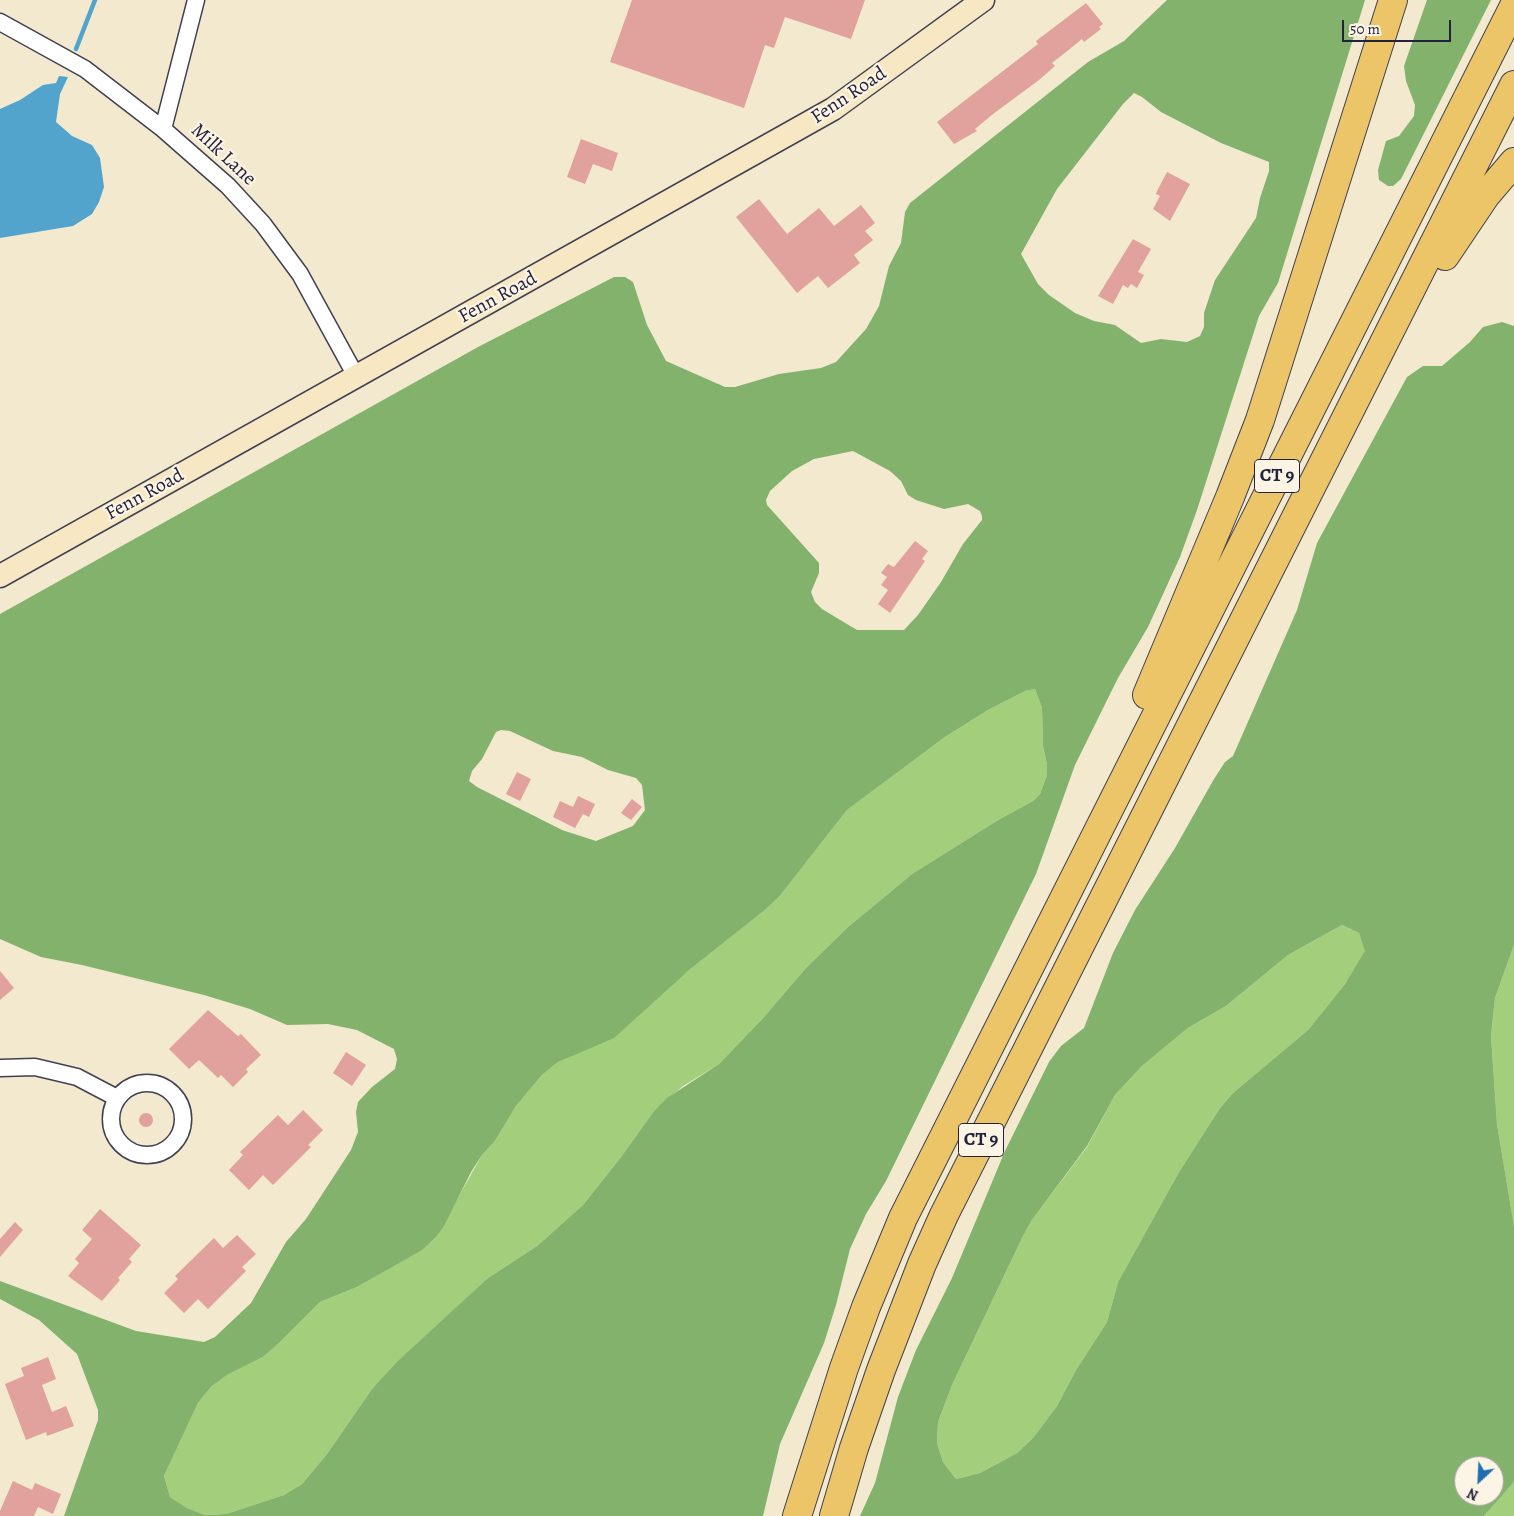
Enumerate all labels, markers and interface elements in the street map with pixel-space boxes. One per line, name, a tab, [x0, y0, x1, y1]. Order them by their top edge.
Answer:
scale bar	[1344, 10, 1453, 42]
text: 50 m	[1350, 19, 1380, 39]
street label: Fenn Road	[807, 62, 891, 130]
street label: Milk Lane	[185, 119, 261, 191]
street label: Fenn Road	[455, 267, 541, 329]
road number: CT 9	[1254, 460, 1300, 492]
street label: Fenn Road	[102, 464, 188, 526]
road number: CT 9	[958, 1124, 1004, 1156]
north arrow	[1454, 1456, 1504, 1506]
text: N	[1464, 1483, 1482, 1505]

